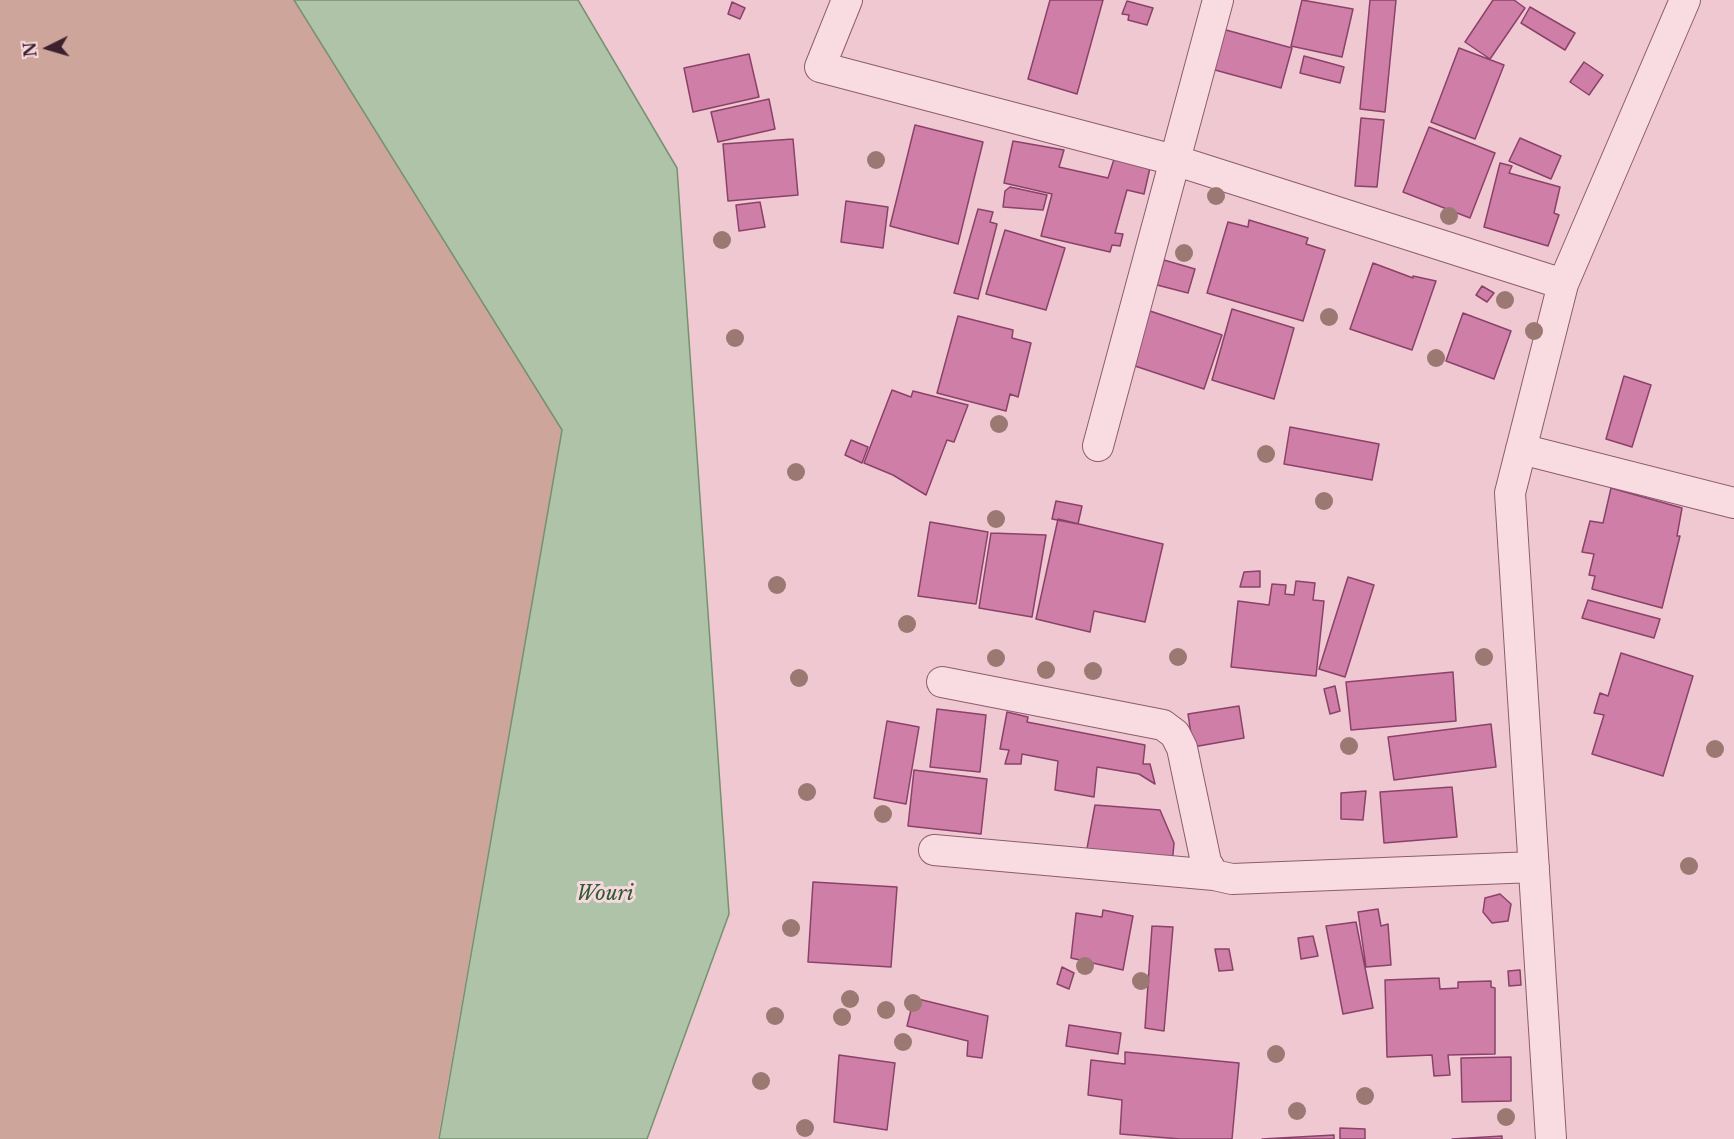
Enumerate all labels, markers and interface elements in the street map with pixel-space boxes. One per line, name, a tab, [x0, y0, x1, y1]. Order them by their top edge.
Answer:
north arrow	[18, 18, 78, 78]
text: N	[19, 41, 41, 58]
water label: Wouri	[576, 882, 634, 906]

